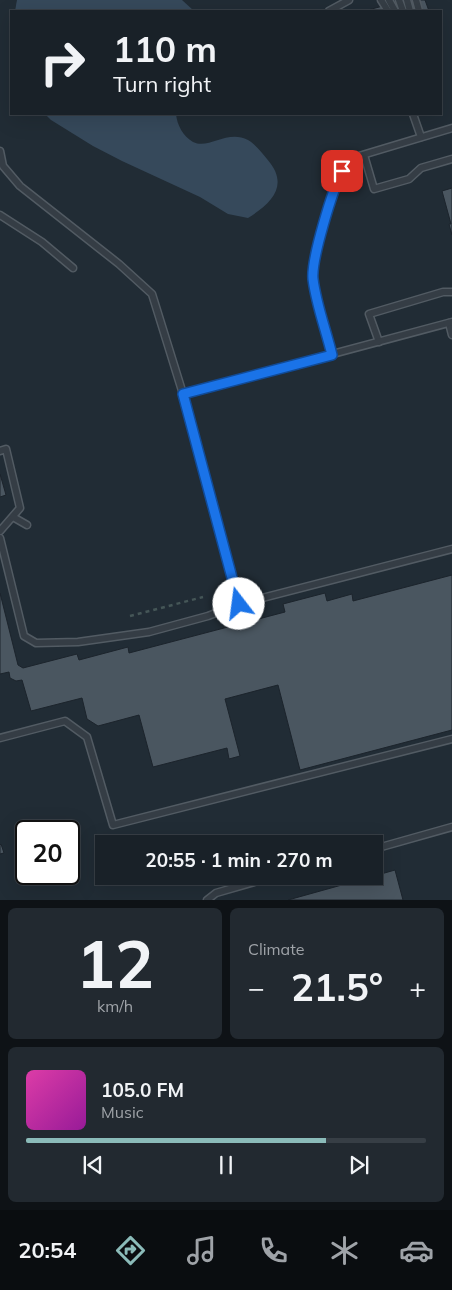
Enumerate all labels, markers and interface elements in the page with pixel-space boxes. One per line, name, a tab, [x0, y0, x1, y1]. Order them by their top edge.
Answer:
text: 110 m	[113, 27, 217, 71]
icon: right	[30, 30, 95, 95]
text: Turn right	[113, 70, 211, 98]
pin	[321, 150, 363, 192]
icon: arrive	[328, 157, 356, 185]
position arrow	[212, 577, 264, 629]
speed limit sign: 20	[15, 820, 80, 885]
text: 20:55 · 1 min · 270 m	[145, 848, 333, 872]
text: 12	[76, 923, 154, 1004]
text: Climate	[248, 939, 304, 959]
text: 21.5°	[291, 963, 383, 1011]
text: −	[248, 970, 265, 1005]
text: +	[409, 970, 426, 1005]
text: km/h	[97, 996, 133, 1016]
text: 105.0 FM	[101, 1078, 184, 1102]
text: Music	[101, 1102, 144, 1122]
icon: previous	[79, 1151, 107, 1179]
icon: pause	[212, 1151, 240, 1179]
icon: next	[345, 1151, 373, 1179]
icon: directions	[113, 1233, 148, 1268]
icon: music	[184, 1233, 219, 1268]
icon: phone	[256, 1233, 291, 1268]
icon: climate	[327, 1233, 362, 1268]
icon: car	[399, 1233, 434, 1268]
text: 20:54	[18, 1236, 76, 1264]

